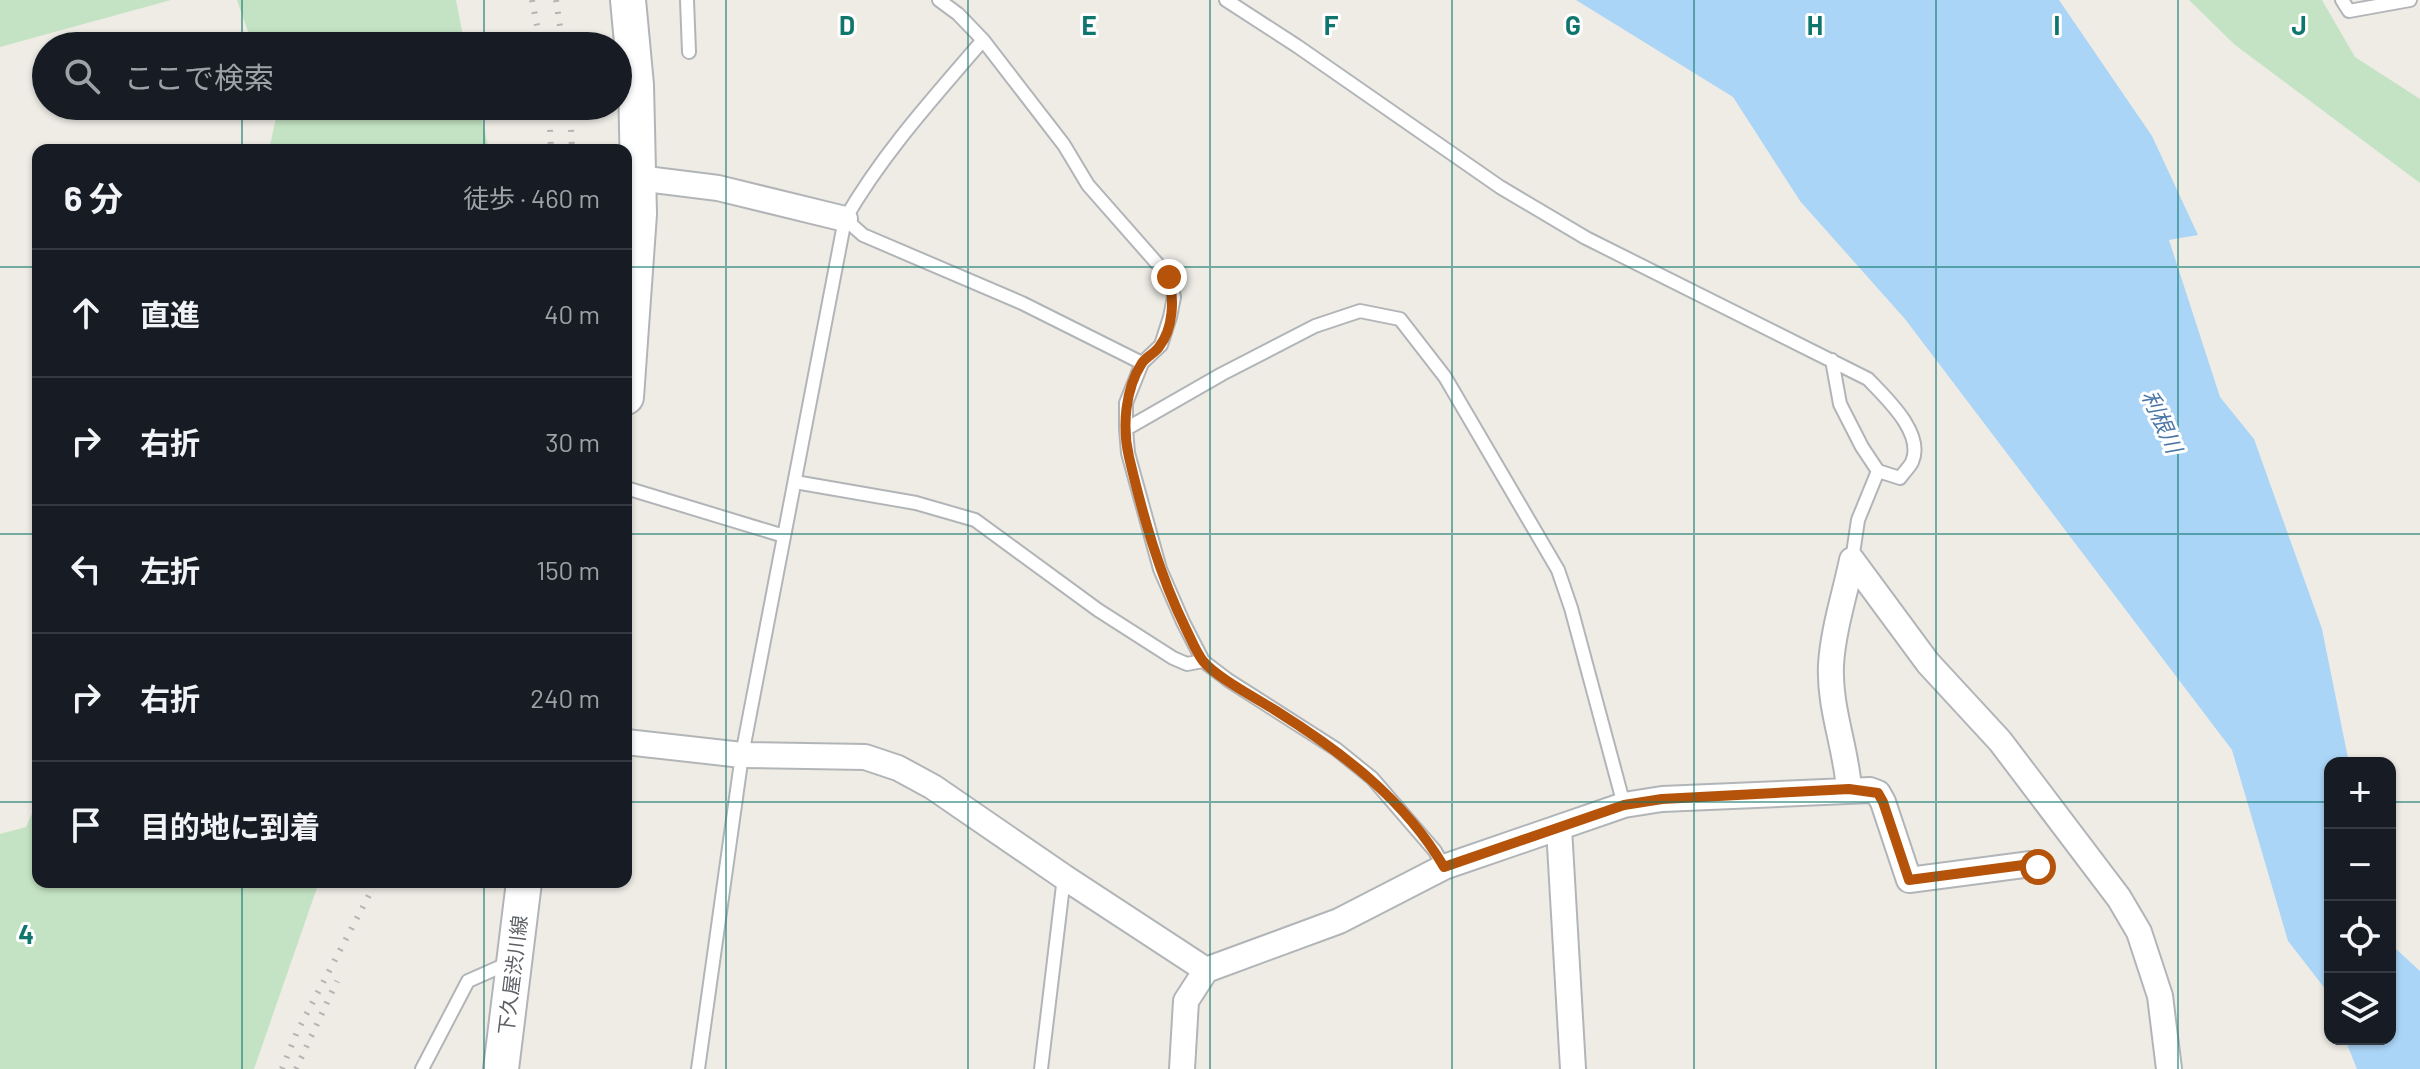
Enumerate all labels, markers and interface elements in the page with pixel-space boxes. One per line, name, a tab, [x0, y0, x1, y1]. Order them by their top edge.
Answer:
text: D	[839, 9, 855, 40]
text: E	[1081, 9, 1097, 40]
text: F	[1324, 9, 1339, 40]
text: G	[1565, 9, 1581, 40]
text: H	[1807, 9, 1823, 40]
text: I	[2054, 9, 2060, 40]
text: J	[2291, 9, 2307, 40]
search box	[32, 32, 632, 120]
icon: search	[60, 54, 104, 98]
text: ここで検索	[124, 59, 274, 95]
text: 6 分	[64, 177, 123, 218]
text: 徒歩 · 460 m	[463, 182, 600, 213]
route end	[1151, 259, 1187, 295]
icon: ahead	[64, 291, 108, 335]
text: 直進	[140, 296, 200, 332]
text: 40 m	[544, 298, 600, 329]
water label: 利根川	[2138, 386, 2189, 458]
icon: right	[64, 419, 108, 463]
text: 右折	[140, 424, 200, 460]
text: 30 m	[545, 426, 600, 457]
icon: left	[64, 547, 108, 591]
text: 左折	[140, 552, 200, 588]
text: 150 m	[536, 554, 600, 585]
icon: right	[64, 675, 108, 719]
text: 右折	[140, 680, 200, 716]
text: 240 m	[530, 682, 600, 713]
map controls	[2324, 757, 2396, 1045]
button: +	[2324, 757, 2396, 829]
icon: arrive	[64, 803, 108, 847]
text: 目的地に到着	[140, 808, 320, 844]
button: −	[2324, 829, 2396, 901]
route start	[2020, 849, 2056, 885]
button: locate	[2324, 901, 2396, 973]
street label: 下久屋渋川線	[493, 914, 531, 1036]
text: 4	[18, 918, 34, 949]
button: layers	[2324, 973, 2396, 1045]

